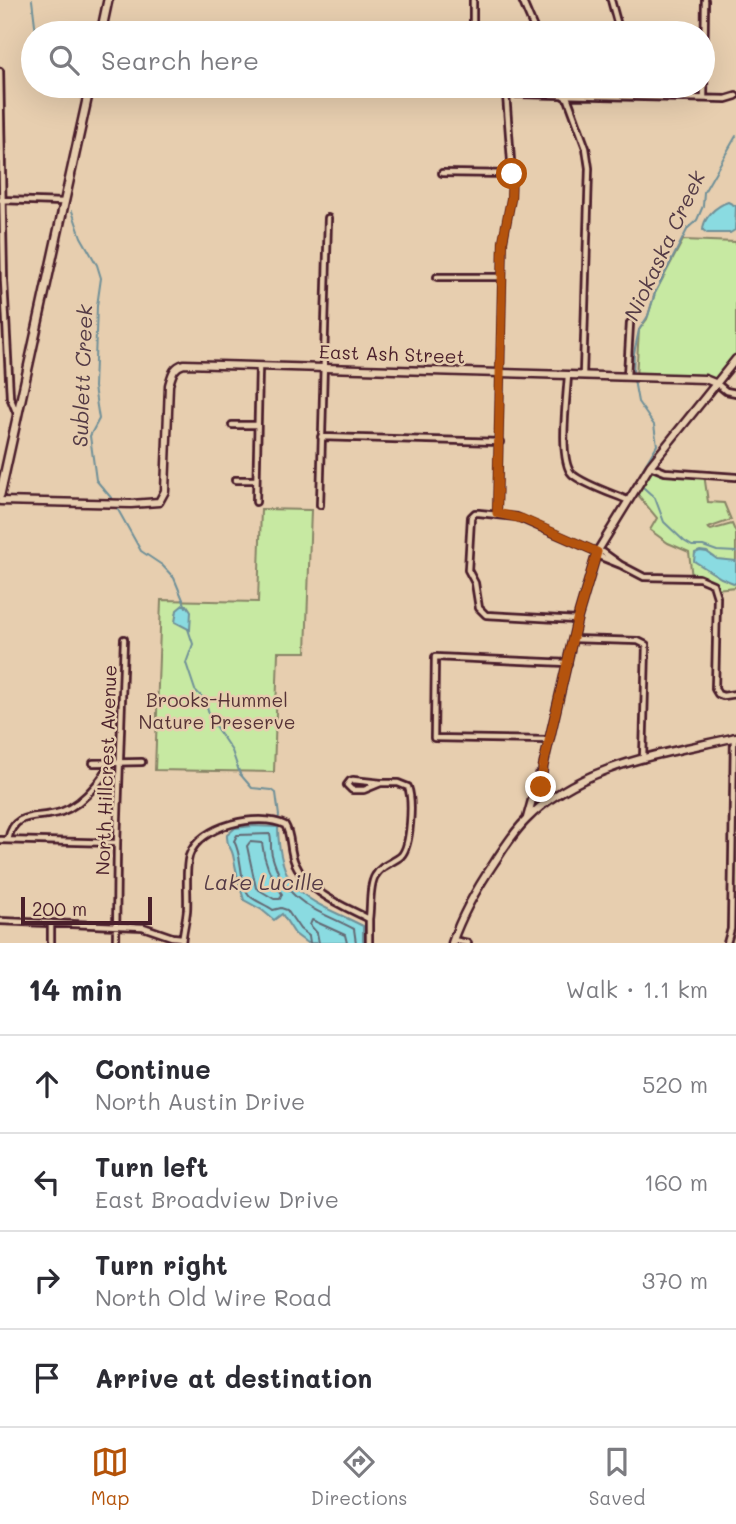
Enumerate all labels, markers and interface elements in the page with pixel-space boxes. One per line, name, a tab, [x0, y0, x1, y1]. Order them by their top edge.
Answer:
search box	[21, 21, 715, 98]
icon: search	[45, 41, 83, 79]
text: Search here	[101, 43, 259, 77]
route start	[496, 158, 527, 189]
water label: Niokaska Creek	[617, 165, 711, 325]
water label: Sublett Creek	[66, 303, 98, 448]
street label: East Ash Street	[319, 338, 465, 369]
street label: North Hillcrest Avenue	[89, 664, 122, 876]
park label: Brooks-Hummel Nature Preserve	[138, 687, 296, 734]
route end	[525, 771, 556, 802]
water label: Lake Lucille	[204, 868, 324, 895]
scale bar	[21, 894, 152, 926]
text: 200 m	[32, 896, 87, 921]
text: 14 min	[28, 969, 122, 1009]
text: Walk · 1.1 km	[565, 974, 708, 1004]
text: Continue	[95, 1052, 211, 1086]
icon: ahead	[28, 1065, 66, 1103]
text: 520 m	[642, 1069, 708, 1099]
text: North Austin Drive	[95, 1086, 305, 1116]
text: Turn left	[95, 1150, 208, 1184]
icon: left	[28, 1163, 66, 1201]
text: 160 m	[644, 1167, 708, 1197]
text: East Broadview Drive	[95, 1184, 339, 1214]
text: Turn right	[95, 1248, 228, 1282]
icon: right	[28, 1261, 66, 1299]
text: 370 m	[642, 1265, 708, 1295]
text: North Old Wire Road	[95, 1282, 331, 1312]
icon: arrive	[28, 1359, 66, 1397]
text: Arrive at destination	[95, 1361, 372, 1395]
tab: Map	[91, 1443, 129, 1510]
tab: Directions	[311, 1443, 407, 1510]
tab: Saved	[589, 1443, 645, 1510]

